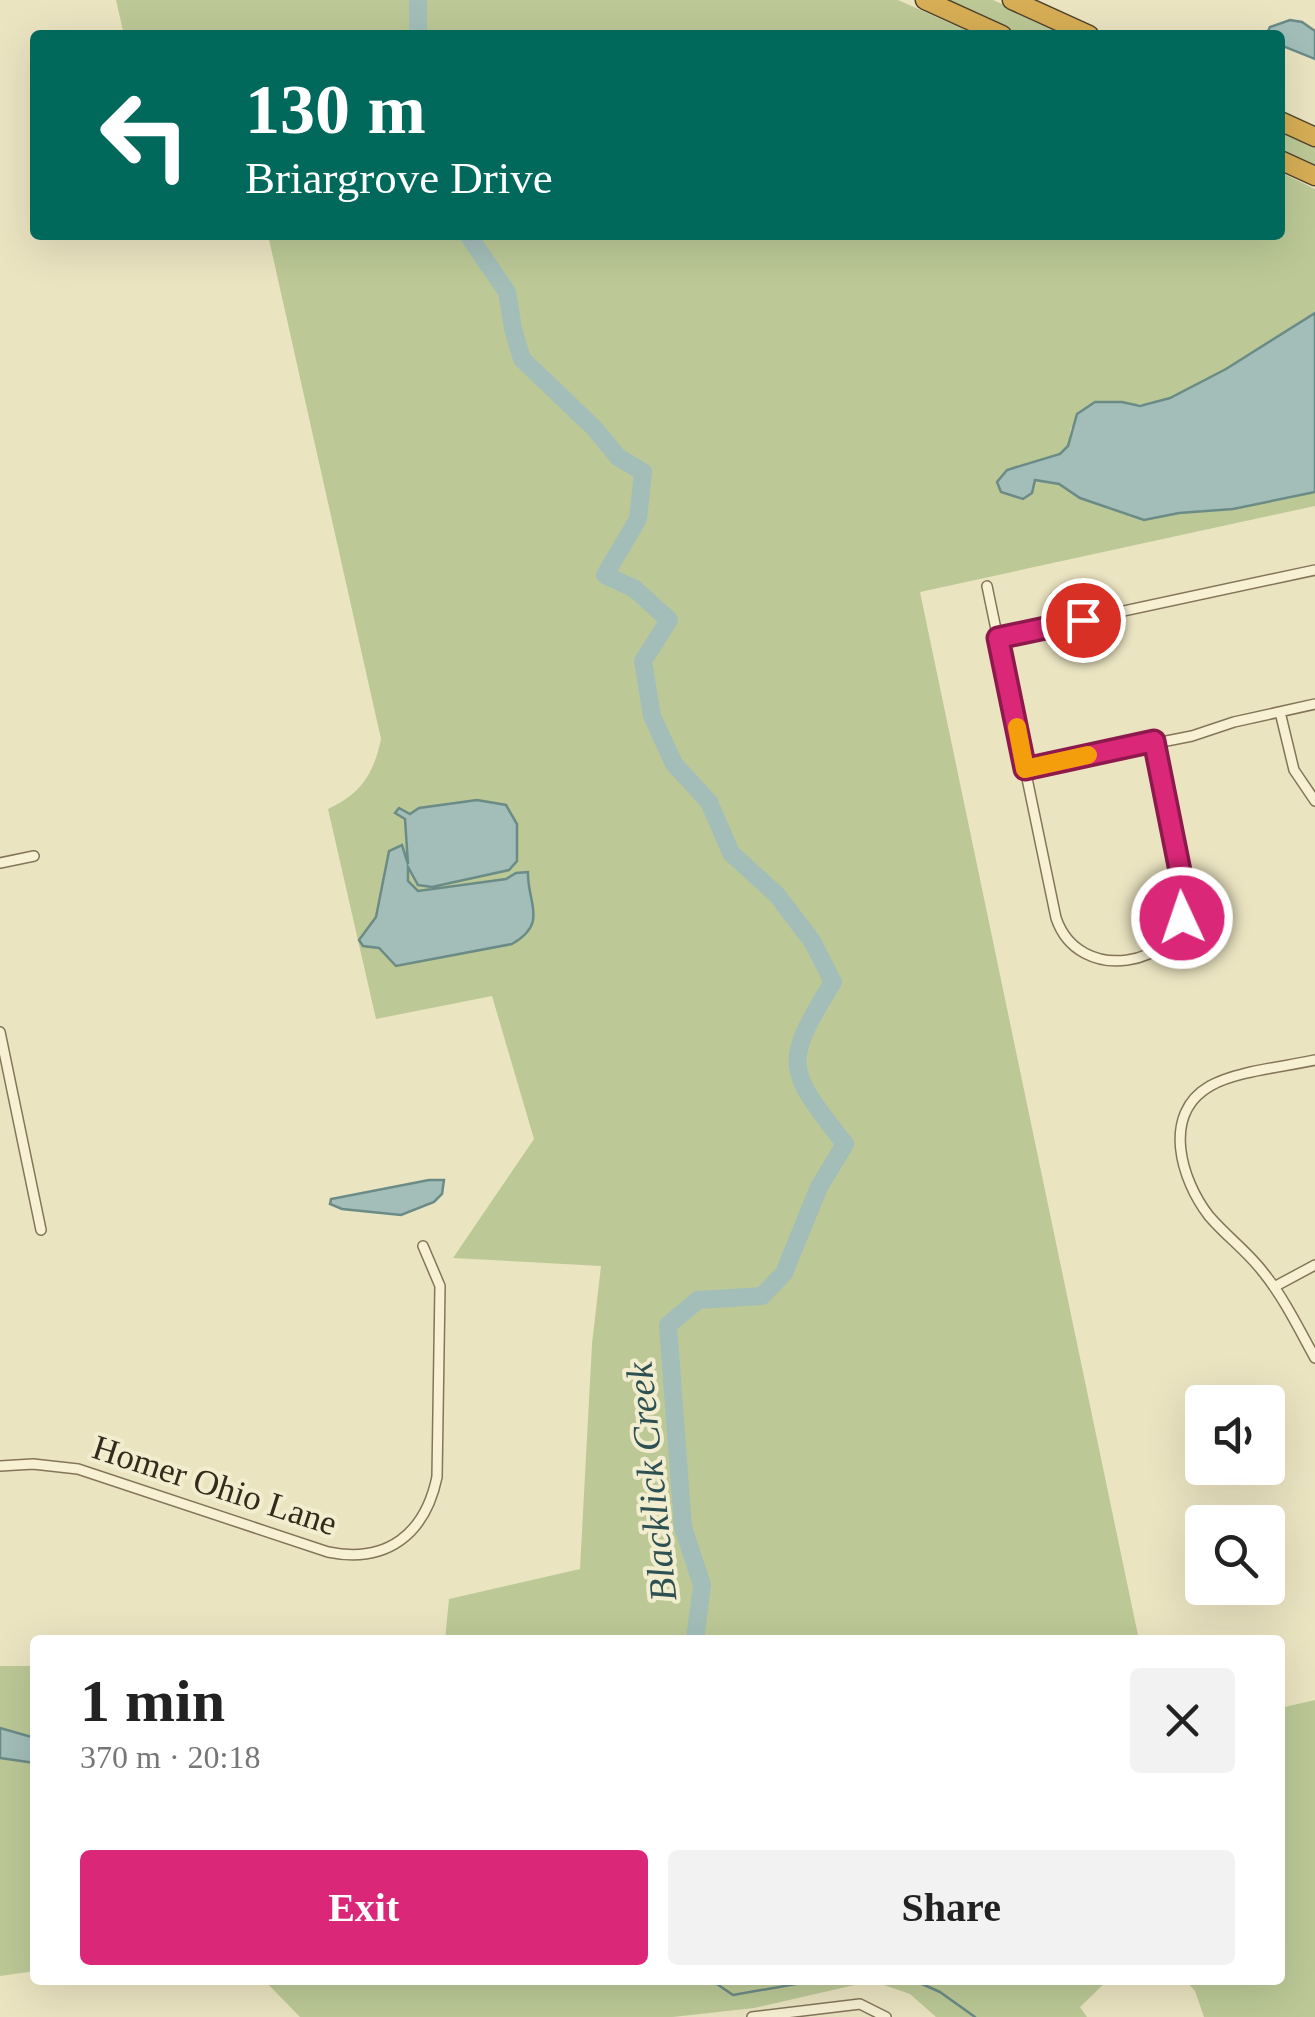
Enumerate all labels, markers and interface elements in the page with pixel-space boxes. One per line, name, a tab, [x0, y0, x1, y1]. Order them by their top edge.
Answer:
icon: left	[80, 70, 210, 200]
text: 130 m	[245, 71, 426, 148]
text: Briargrove Drive	[245, 153, 553, 203]
pin	[1041, 578, 1126, 663]
icon: arrive	[1056, 593, 1111, 648]
position arrow	[1130, 866, 1234, 970]
water label: Blacklick Creek	[617, 1359, 684, 1604]
map controls	[1185, 1385, 1285, 1605]
button: sound	[1185, 1385, 1285, 1485]
street label: Homer Ohio Lane	[88, 1428, 342, 1543]
button: search	[1185, 1505, 1285, 1605]
text: 1 min	[80, 1668, 225, 1734]
button: close	[1130, 1668, 1235, 1773]
text: 370 m · 20:18	[80, 1739, 260, 1775]
button: Exit	[80, 1850, 648, 1965]
button: Share	[668, 1850, 1235, 1965]

